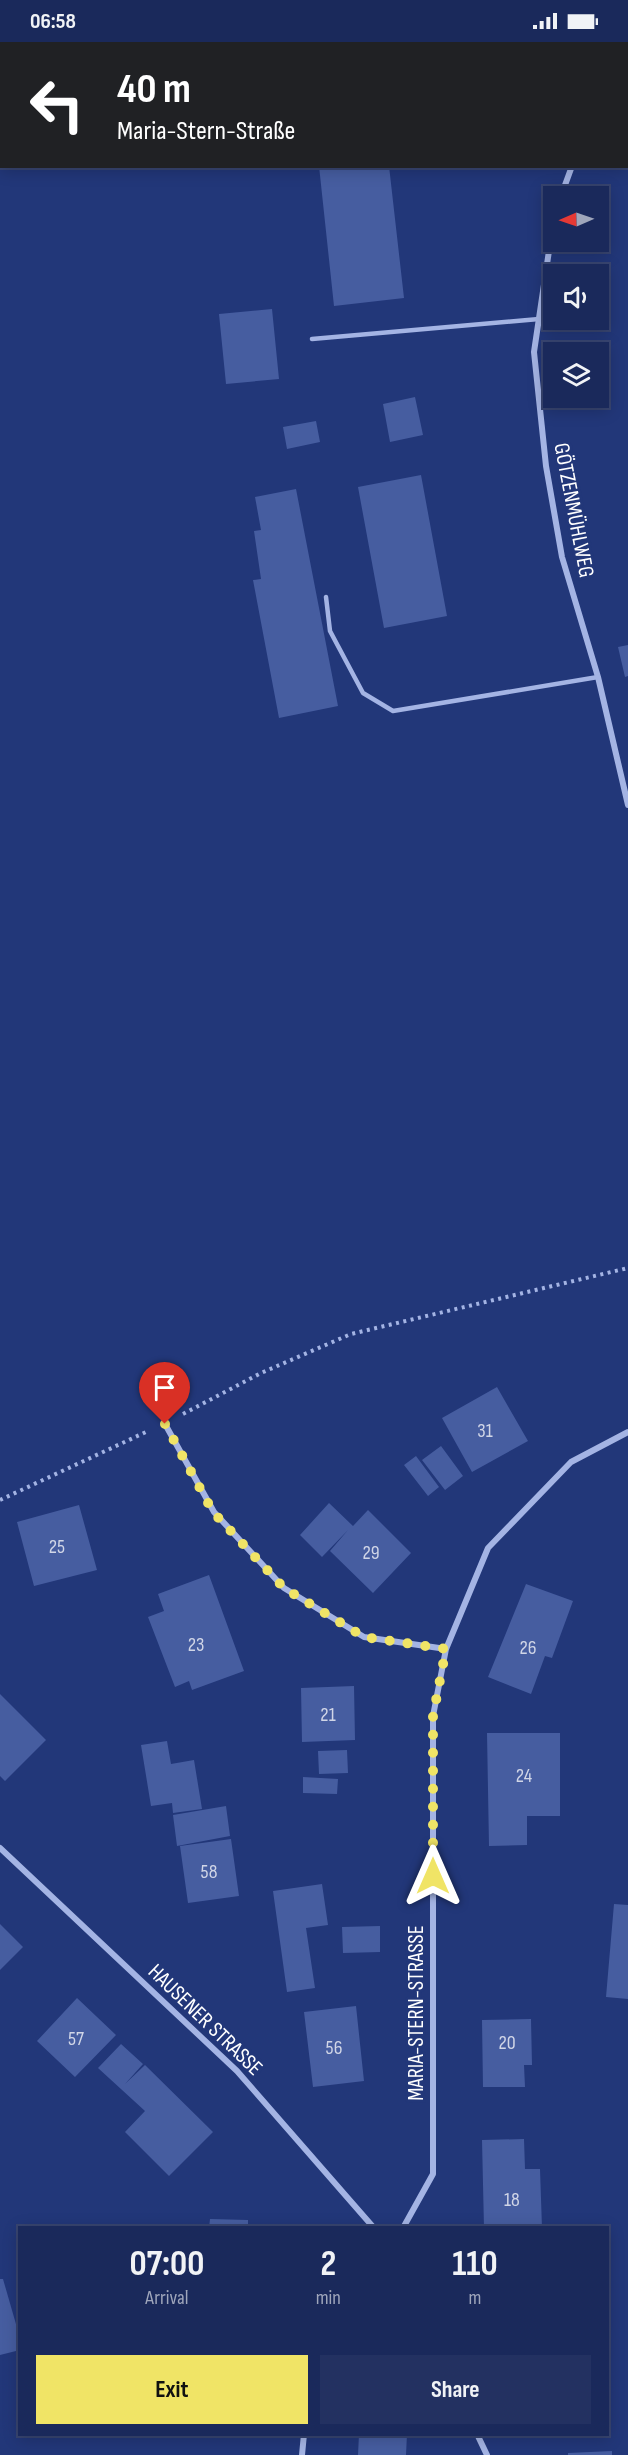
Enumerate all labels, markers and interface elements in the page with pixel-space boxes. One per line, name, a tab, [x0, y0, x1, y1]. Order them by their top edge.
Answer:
text: 06:58	[30, 8, 76, 35]
text: 40 m	[117, 64, 191, 115]
icon: left	[18, 66, 96, 144]
text: Maria-Stern-Straße	[117, 115, 295, 147]
north arrow	[543, 186, 609, 252]
map controls	[543, 186, 609, 408]
button: sound	[543, 264, 609, 330]
button: layers	[543, 342, 609, 408]
street label: GÖTZENMÜHLWEG	[547, 441, 600, 580]
pin	[139, 1362, 190, 1424]
icon: arrive	[148, 1371, 181, 1404]
house number: 31	[477, 1419, 493, 1443]
house number: 25	[49, 1535, 65, 1559]
house number: 29	[362, 1541, 380, 1565]
house number: 23	[188, 1633, 204, 1657]
house number: 26	[520, 1636, 537, 1660]
house number: 21	[320, 1703, 336, 1727]
house number: 24	[516, 1764, 532, 1788]
position arrow	[401, 1844, 465, 1908]
house number: 58	[201, 1860, 217, 1884]
street label: MARIA-STERN-STRASSE	[403, 1925, 430, 2101]
street label: HAUSENER STRASSE	[142, 1959, 268, 2082]
house number: 57	[68, 2027, 84, 2051]
house number: 20	[498, 2031, 516, 2055]
house number: 56	[326, 2036, 342, 2060]
house number: 18	[504, 2188, 520, 2212]
text: 07:00	[129, 2243, 204, 2286]
text: 2	[320, 2243, 336, 2286]
text: 110	[452, 2243, 498, 2286]
text: Arrival	[145, 2286, 188, 2310]
text: min	[316, 2286, 341, 2310]
text: m	[469, 2286, 481, 2310]
button: Exit	[36, 2355, 308, 2424]
button: Share	[320, 2355, 591, 2424]

